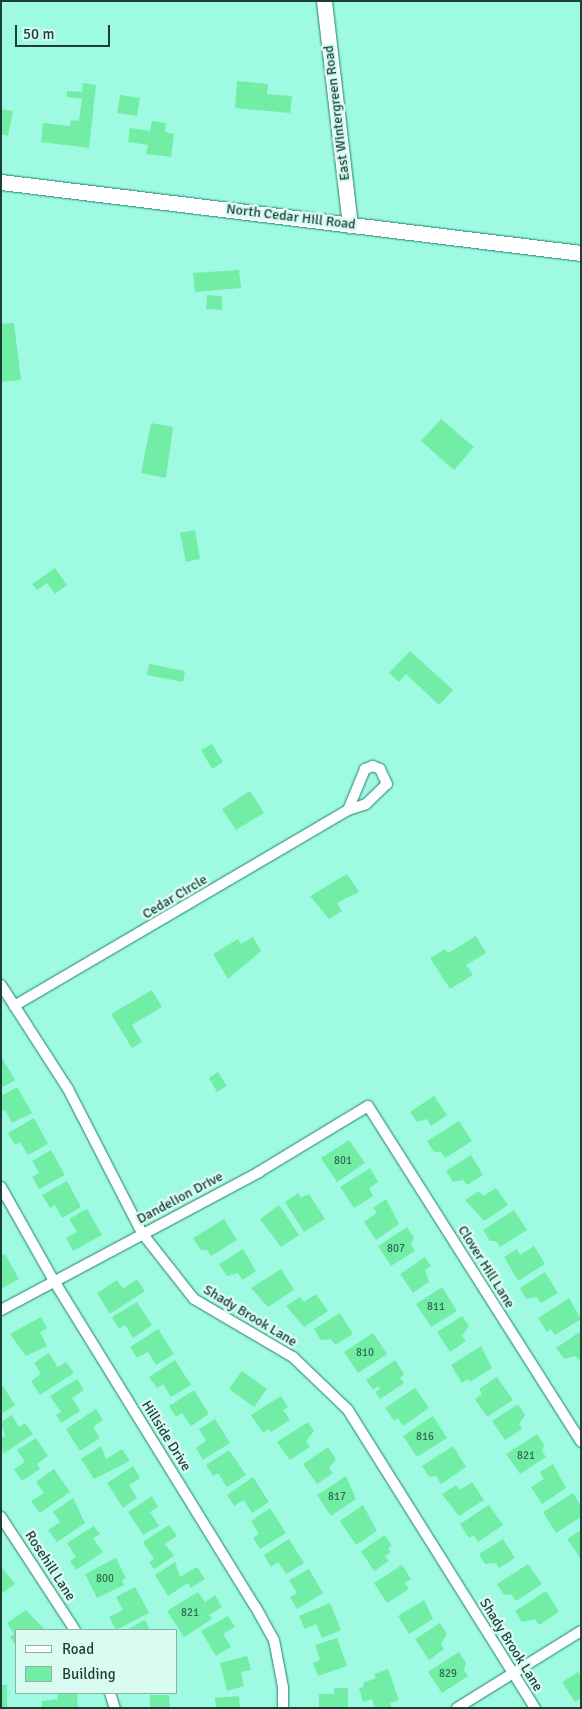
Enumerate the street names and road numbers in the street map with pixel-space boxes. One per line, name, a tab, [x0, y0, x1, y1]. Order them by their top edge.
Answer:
street label: East Wintergreen Road	[320, 44, 354, 182]
street label: North Cedar Hill Road	[225, 201, 357, 233]
street label: Cedar Circle	[139, 871, 211, 923]
street label: Dandelion Drive	[134, 1168, 226, 1228]
street label: Clover Hill Lane	[454, 1223, 518, 1311]
street label: Shady Brook Lane	[200, 1281, 300, 1351]
street label: Hillside Drive	[138, 1398, 194, 1474]
street label: Rosehill Lane	[21, 1528, 79, 1604]
street label: Shady Brook Lane	[476, 1596, 546, 1694]

